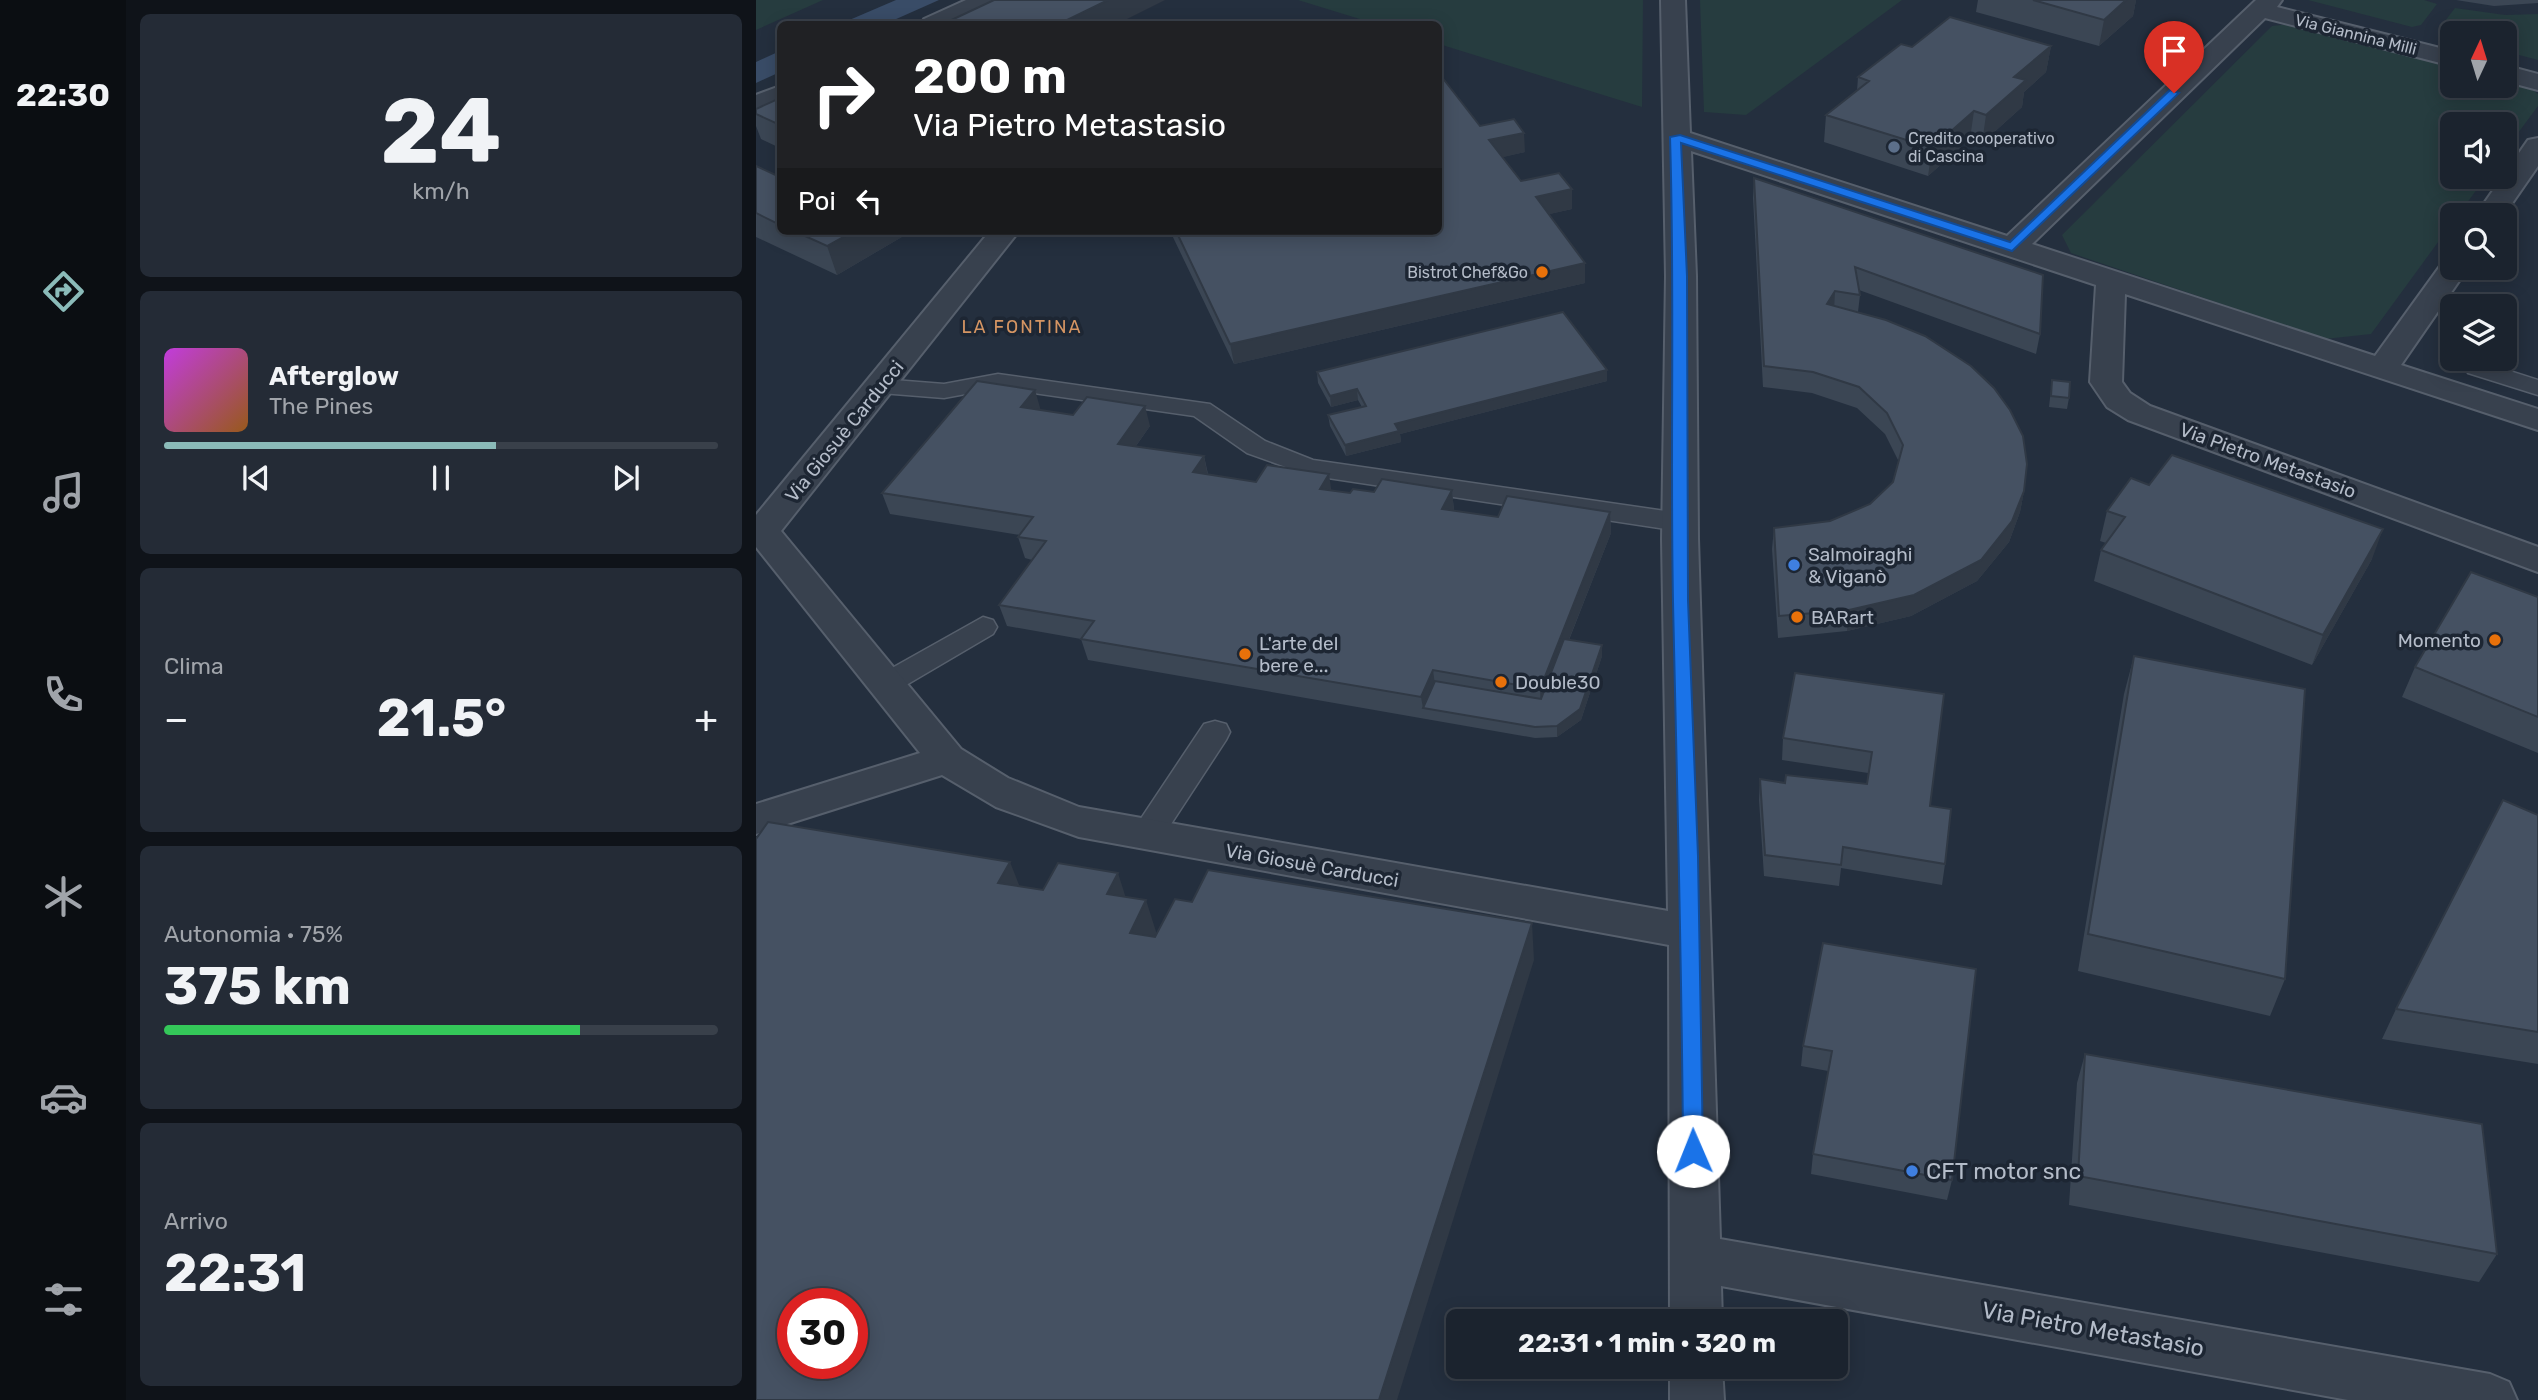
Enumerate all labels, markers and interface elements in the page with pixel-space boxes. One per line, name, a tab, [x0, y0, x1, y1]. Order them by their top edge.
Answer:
street label: Via Giannina Milli	[2293, 10, 2419, 59]
pin	[2144, 21, 2204, 93]
north arrow	[2440, 21, 2516, 98]
map controls	[2440, 21, 2517, 371]
icon: arrive	[2155, 32, 2193, 70]
text: 200 m	[913, 47, 1067, 105]
icon: right	[798, 49, 889, 140]
text: 22:30	[16, 76, 110, 114]
text: 24	[381, 77, 501, 185]
text: Via Pietro Metastasio	[913, 106, 1226, 144]
button: sound	[2440, 112, 2517, 189]
place label: Credito cooperativo di Cascina	[1908, 129, 2055, 166]
marker: Credito cooperativo di Cascina	[1886, 139, 1902, 155]
text: km/h	[412, 177, 470, 205]
icon: left	[850, 182, 888, 220]
text: Poi	[798, 186, 836, 217]
button: search	[2440, 203, 2517, 280]
place label: Bistrot Chef&Go	[1407, 263, 1528, 282]
marker: Bistrot Chef&Go	[1534, 264, 1550, 280]
icon: directions	[39, 267, 88, 316]
button: layers	[2440, 294, 2517, 371]
district label: LA FONTINA	[961, 316, 1083, 338]
street label: Via Giosuè Carducci	[780, 356, 909, 507]
text: Afterglow	[269, 361, 399, 392]
text: The Pines	[269, 392, 373, 420]
street label: Via Pietro Metastasio	[2177, 418, 2359, 503]
icon: previous	[237, 459, 275, 497]
icon: pause	[422, 459, 460, 497]
icon: next	[607, 459, 645, 497]
icon: music	[39, 468, 88, 517]
place label: Salmoiraghi & Viganò	[1808, 543, 1912, 588]
marker: Salmoiraghi & Viganò	[1786, 557, 1802, 573]
place label: BARart	[1811, 606, 1874, 629]
marker: BARart	[1789, 609, 1805, 625]
place label: Momento	[2398, 629, 2481, 652]
place label: L'arte del bere e...	[1259, 632, 1338, 677]
marker: Momento	[2487, 632, 2503, 648]
marker: L'arte del bere e...	[1237, 646, 1253, 662]
text: Clima	[164, 652, 224, 680]
icon: phone	[39, 670, 88, 719]
place label: Double30	[1515, 671, 1600, 694]
marker: Double30	[1493, 674, 1509, 690]
text: 21.5°	[377, 687, 506, 749]
text: −	[164, 696, 189, 742]
text: +	[694, 696, 718, 742]
street label: Via Giosuè Carducci	[1224, 839, 1400, 892]
icon: climate	[39, 872, 88, 921]
text: Autonomia · 75%	[164, 920, 343, 948]
text: 375 km	[164, 955, 351, 1017]
icon: car	[39, 1073, 88, 1122]
position arrow	[1656, 1114, 1730, 1188]
place label: CFT motor snc	[1926, 1157, 2081, 1185]
marker: CFT motor snc	[1904, 1163, 1920, 1179]
text: Arrivo	[164, 1207, 228, 1235]
text: 22:31	[164, 1242, 306, 1304]
icon: filters	[39, 1275, 88, 1324]
speed limit sign: 30	[777, 1288, 868, 1379]
street label: Via Pietro Metastasio	[1980, 1296, 2206, 1362]
text: 22:31 · 1 min · 320 m	[1518, 1328, 1776, 1359]

